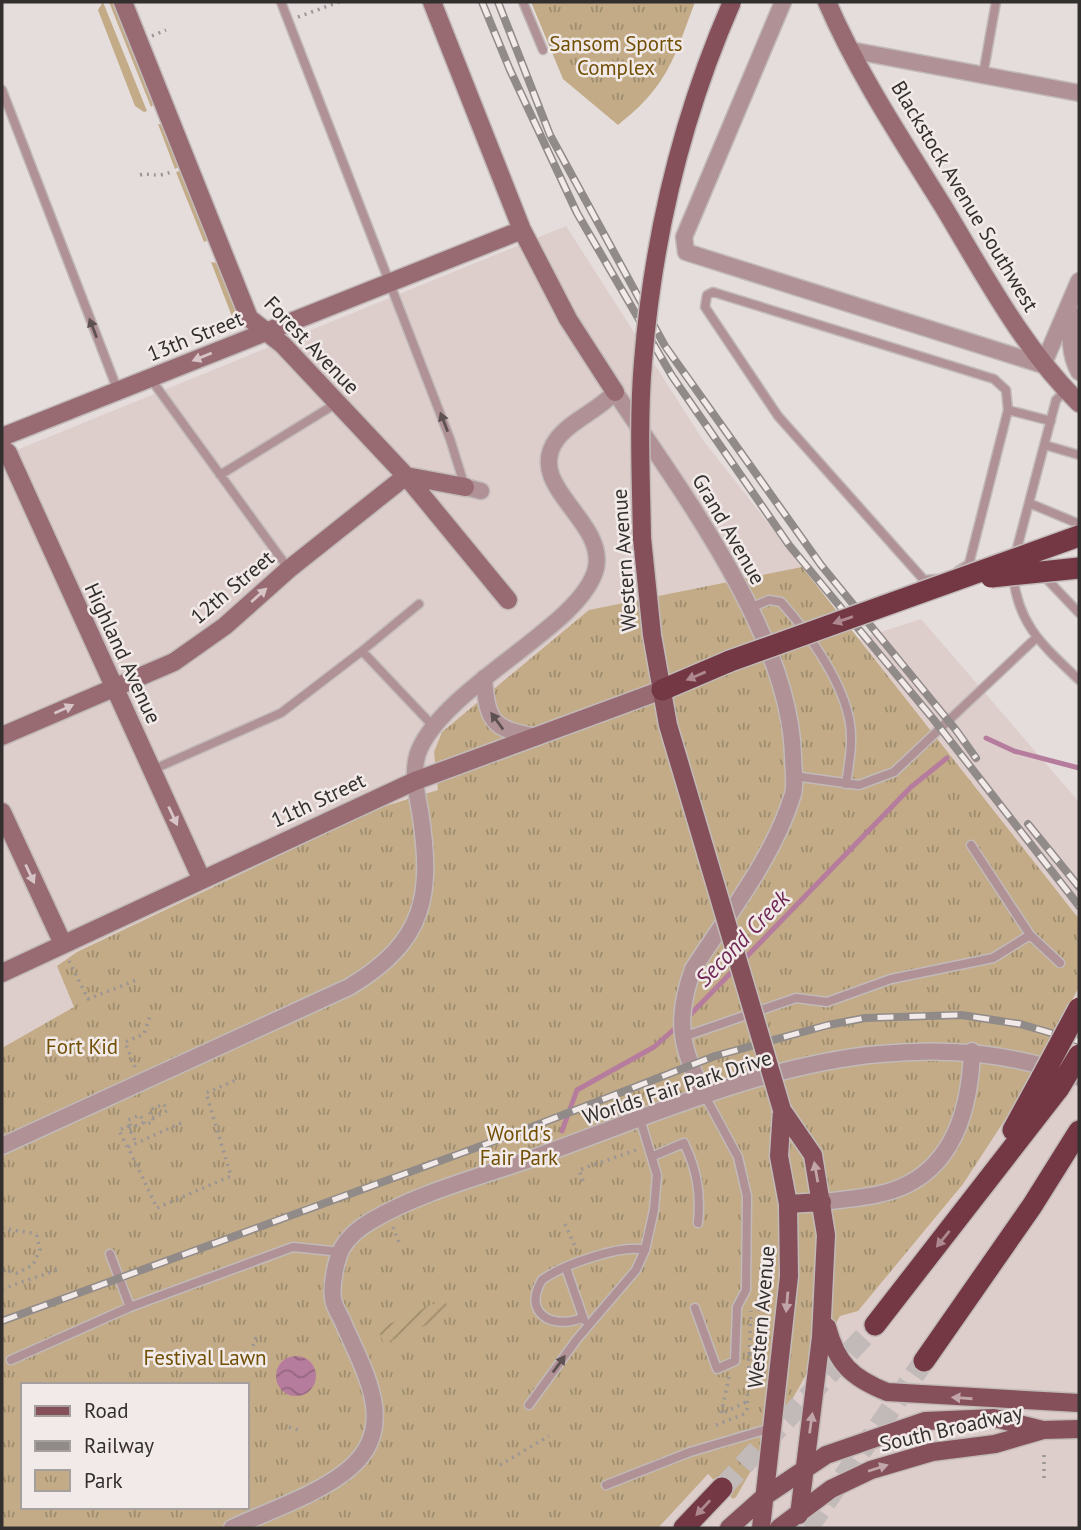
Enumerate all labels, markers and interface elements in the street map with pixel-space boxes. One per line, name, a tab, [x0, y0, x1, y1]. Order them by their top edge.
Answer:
park label: Sansom Sports Complex	[549, 30, 683, 81]
street label: Blackstock Avenue Southwest	[885, 76, 1045, 316]
street label: Forest Avenue	[258, 290, 366, 400]
street label: 13th Street	[143, 305, 247, 367]
one-way arrow	[87, 317, 98, 338]
one-way arrow	[192, 351, 213, 362]
one-way arrow	[438, 412, 449, 433]
street label: Grand Avenue	[686, 469, 772, 589]
street label: Western Avenue	[606, 488, 642, 632]
street label: 12th Street	[185, 544, 279, 630]
street label: Highland Avenue	[79, 578, 167, 728]
one-way arrow	[250, 588, 267, 604]
one-way arrow	[833, 615, 854, 626]
one-way arrow	[686, 670, 706, 682]
one-way arrow	[54, 703, 75, 714]
one-way arrow	[490, 711, 504, 730]
street label: 11th Street	[267, 766, 369, 834]
one-way arrow	[167, 806, 179, 826]
one-way arrow	[25, 864, 36, 885]
water label: Second Creek	[689, 882, 796, 992]
park label: Fort Kid	[46, 1033, 118, 1060]
street label: Worlds Fair Park Drive	[579, 1044, 775, 1130]
park label: World's Fair Park	[480, 1120, 558, 1171]
one-way arrow	[811, 1161, 822, 1183]
one-way arrow	[936, 1230, 951, 1248]
street label: Western Avenue	[741, 1245, 781, 1389]
one-way arrow	[781, 1291, 792, 1313]
park label: Festival Lawn	[143, 1344, 267, 1371]
one-way arrow	[552, 1355, 566, 1373]
legend	[21, 1383, 248, 1509]
one-way arrow	[951, 1392, 973, 1403]
text: Road	[84, 1397, 128, 1424]
street label: South Broadway	[877, 1398, 1025, 1458]
one-way arrow	[806, 1412, 817, 1434]
text: Railway	[84, 1432, 154, 1459]
one-way arrow	[867, 1463, 888, 1473]
text: Park	[84, 1467, 123, 1494]
one-way arrow	[696, 1499, 712, 1516]

